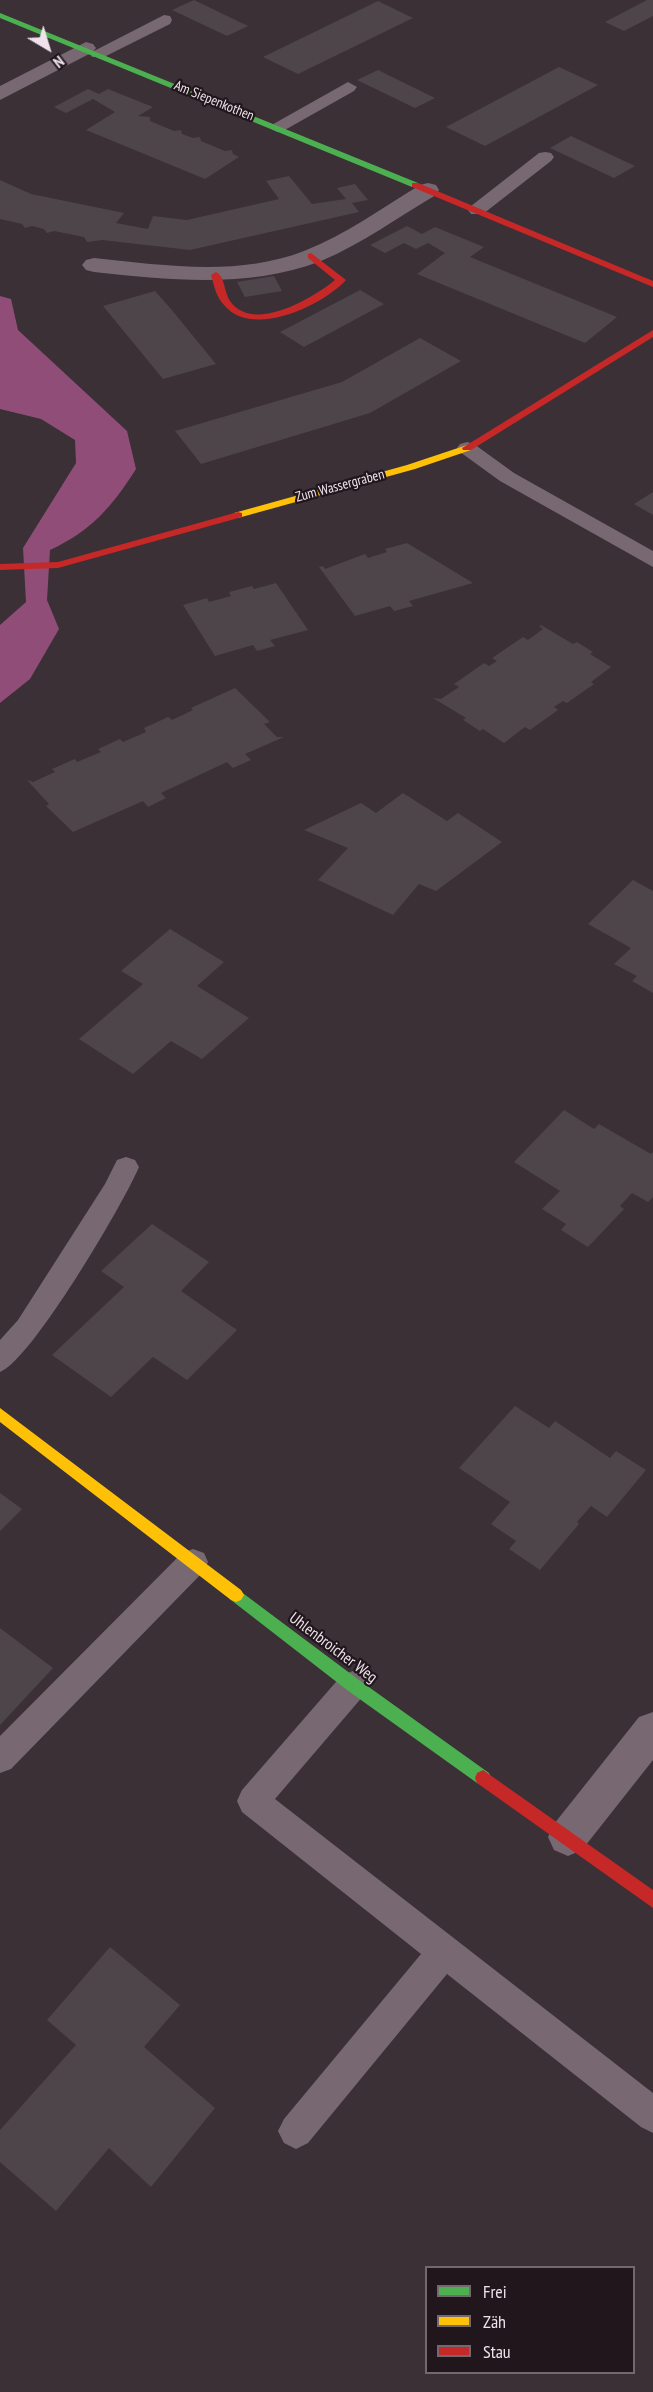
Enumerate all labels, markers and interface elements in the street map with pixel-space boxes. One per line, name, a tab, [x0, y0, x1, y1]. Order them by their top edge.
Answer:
north arrow	[18, 18, 78, 78]
text: N	[50, 52, 69, 73]
street label: Am Siepenkothen	[172, 77, 256, 125]
street label: Zum Wassergraben	[294, 466, 386, 506]
street label: Uhlenbroicher Weg	[285, 1609, 381, 1687]
legend	[425, 2266, 635, 2374]
text: Frei	[483, 2280, 507, 2303]
text: Zäh	[483, 2310, 506, 2333]
text: Stau	[483, 2340, 511, 2363]

